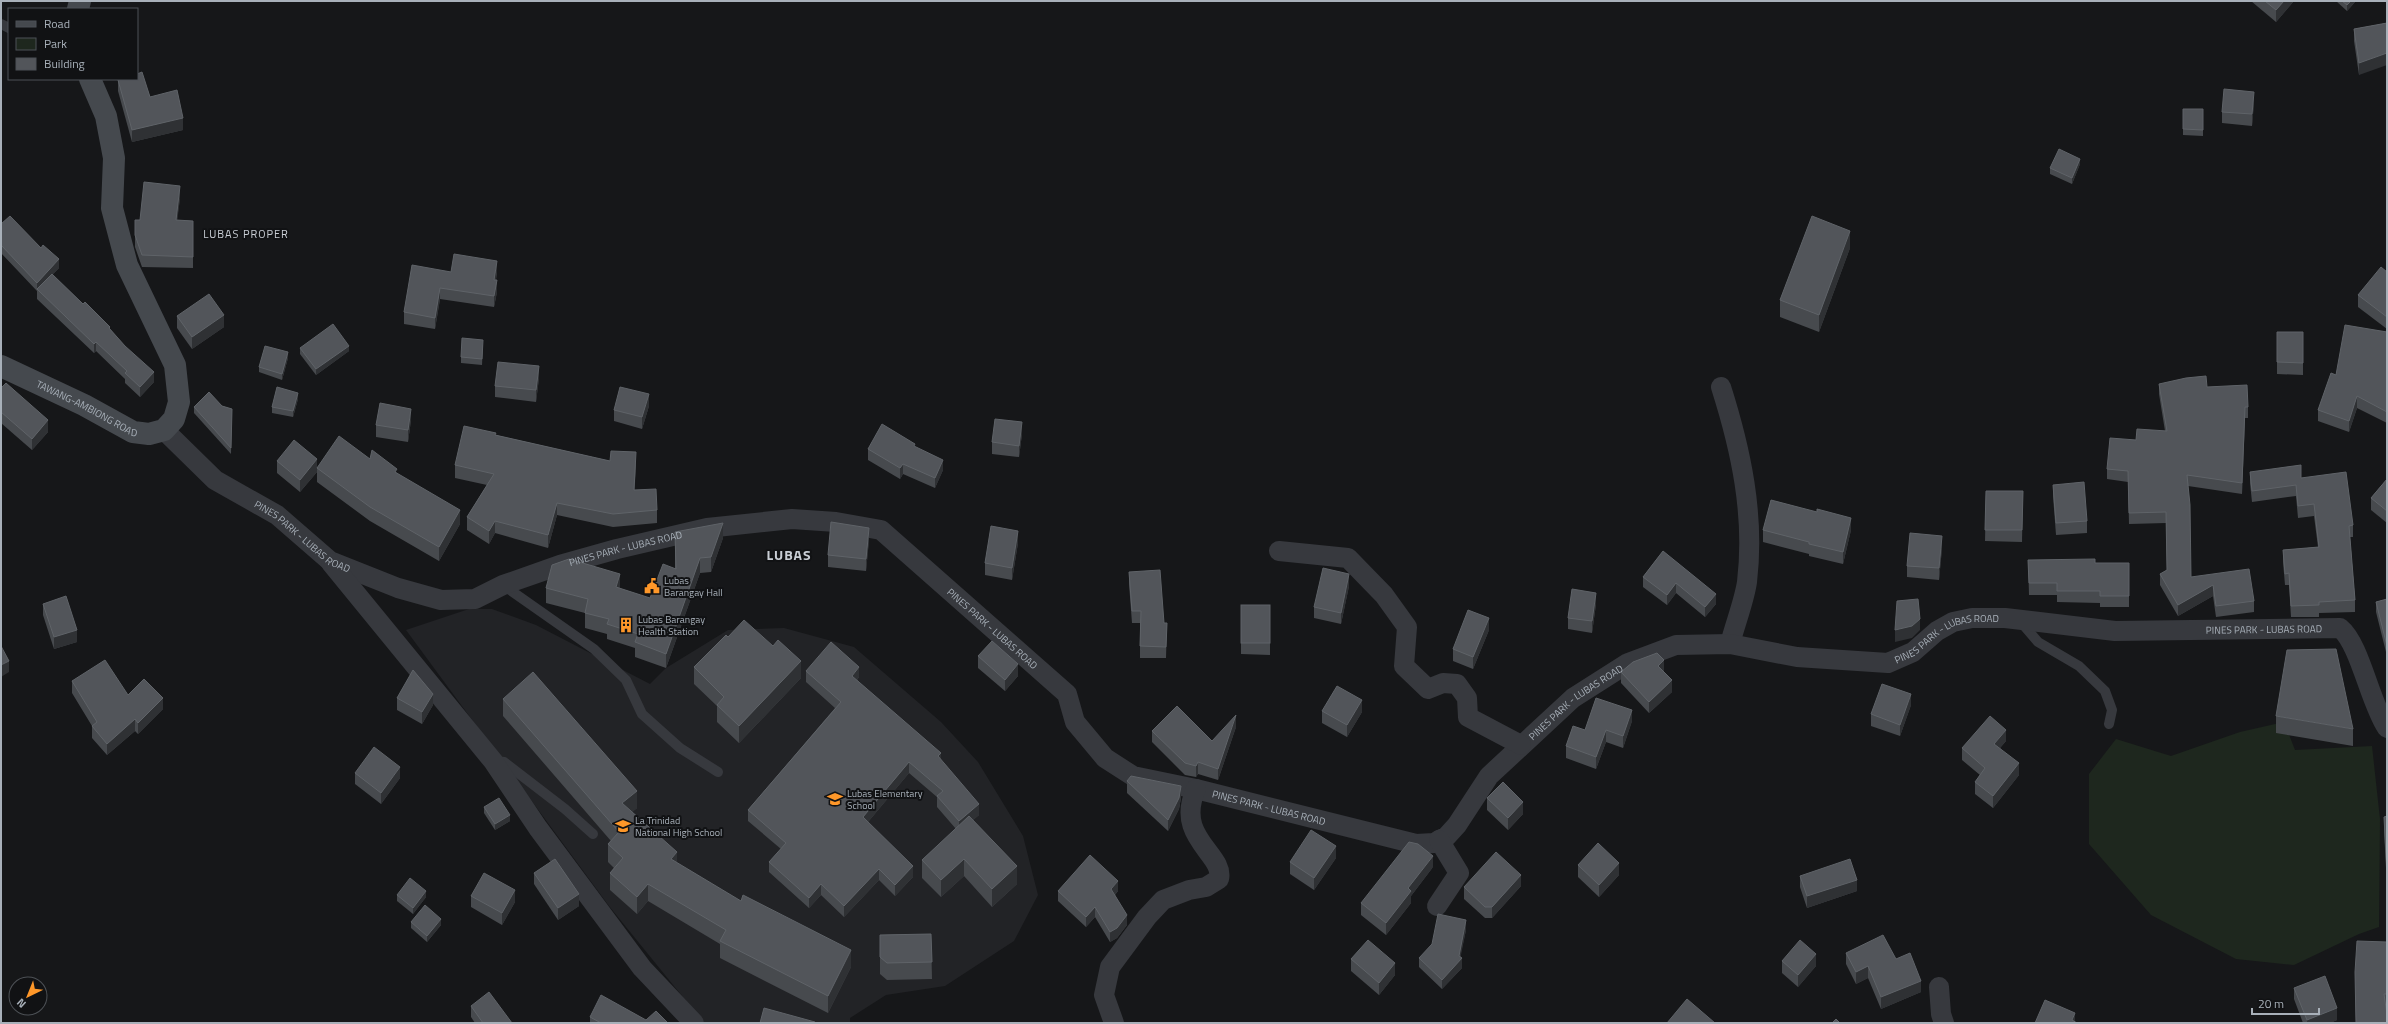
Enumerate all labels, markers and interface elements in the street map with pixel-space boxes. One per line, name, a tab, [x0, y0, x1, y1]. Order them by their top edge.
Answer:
legend	[8, 8, 138, 80]
text: Road	[44, 14, 70, 33]
text: Park	[44, 34, 67, 53]
text: Building	[44, 54, 85, 73]
district label: LUBAS PROPER	[203, 226, 289, 242]
street label: TAWANG-AMBIONG ROAD	[34, 376, 138, 440]
street label: PINES PARK - LUBAS ROAD	[252, 496, 353, 576]
street label: PINES PARK - LUBAS ROAD	[567, 527, 684, 570]
district label: LUBAS	[766, 544, 812, 565]
place label: Lubas Barangay Hall	[664, 573, 723, 600]
public building icon: Lubas Barangay Hall	[643, 577, 661, 595]
street label: PINES PARK - LUBAS ROAD	[944, 584, 1041, 672]
street label: PINES PARK - LUBAS ROAD	[1892, 611, 1999, 667]
place label: Lubas Barangay Health Station	[638, 612, 705, 639]
building icon: Lubas Barangay Health Station	[617, 616, 635, 634]
street label: PINES PARK - LUBAS ROAD	[2206, 621, 2322, 637]
street label: PINES PARK - LUBAS ROAD	[1525, 661, 1626, 743]
place label: Lubas Elementary School	[847, 786, 923, 813]
street label: PINES PARK - LUBAS ROAD	[1211, 786, 1327, 829]
school or university icon: Lubas Elementary School	[826, 790, 844, 808]
place label: La Trinidad National High School	[635, 813, 722, 840]
school or university icon: La Trinidad National High School	[614, 817, 632, 835]
north arrow	[8, 976, 48, 1016]
scale bar	[2252, 990, 2319, 1016]
text: 20 m	[2258, 994, 2284, 1013]
text: N	[13, 995, 29, 1012]

